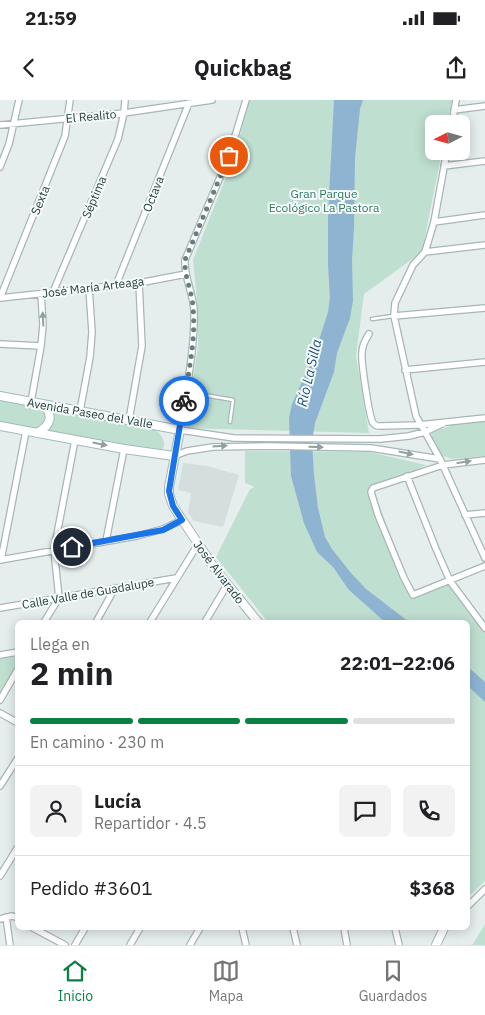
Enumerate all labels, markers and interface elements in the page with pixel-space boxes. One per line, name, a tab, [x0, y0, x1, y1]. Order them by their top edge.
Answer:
text: 21:59	[25, 6, 77, 30]
text: Quickbag	[194, 53, 291, 82]
icon: back	[15, 54, 43, 82]
icon: share	[442, 54, 470, 82]
street label: El Realito	[65, 106, 117, 126]
north arrow	[425, 115, 470, 160]
map controls	[425, 115, 470, 160]
pin	[208, 135, 250, 177]
icon: bag	[215, 142, 243, 170]
street label: Séptima	[78, 173, 110, 220]
street label: Octava	[139, 173, 167, 214]
street label: Sexta	[27, 183, 53, 217]
park label: Gran Parque Ecológico La Pastora	[269, 186, 380, 215]
street label: José María Arteaga	[41, 273, 146, 301]
one-way arrow	[38, 311, 46, 327]
water label: Río La Silla	[293, 337, 325, 409]
courier	[159, 376, 209, 426]
icon: bike	[170, 387, 198, 415]
street label: Avenida Paseo del Valle	[26, 395, 154, 432]
one-way arrow	[92, 441, 108, 449]
one-way arrow	[212, 442, 228, 450]
one-way arrow	[309, 443, 325, 451]
one-way arrow	[398, 449, 413, 457]
one-way arrow	[456, 458, 472, 466]
pin	[51, 526, 93, 568]
icon: home	[58, 533, 86, 561]
street label: José Alvarado	[190, 537, 248, 607]
street label: Calle Valle de Guadalupe	[21, 574, 156, 612]
text: Llega en	[30, 634, 90, 654]
text: 22:01–22:06	[340, 651, 455, 675]
text: 2 min	[30, 652, 114, 694]
text: En camino · 230 m	[30, 732, 164, 752]
button: person	[30, 785, 82, 837]
button: chat	[339, 785, 391, 837]
button: phone	[403, 785, 455, 837]
text: Lucía	[94, 789, 141, 813]
text: Repartidor · 4.5	[94, 813, 207, 833]
text: Pedido #3601	[30, 876, 153, 900]
text: $368	[409, 876, 455, 900]
tab: Inicio	[58, 957, 93, 1005]
tab: Mapa	[209, 957, 243, 1005]
tab: Guardados	[359, 957, 427, 1005]

